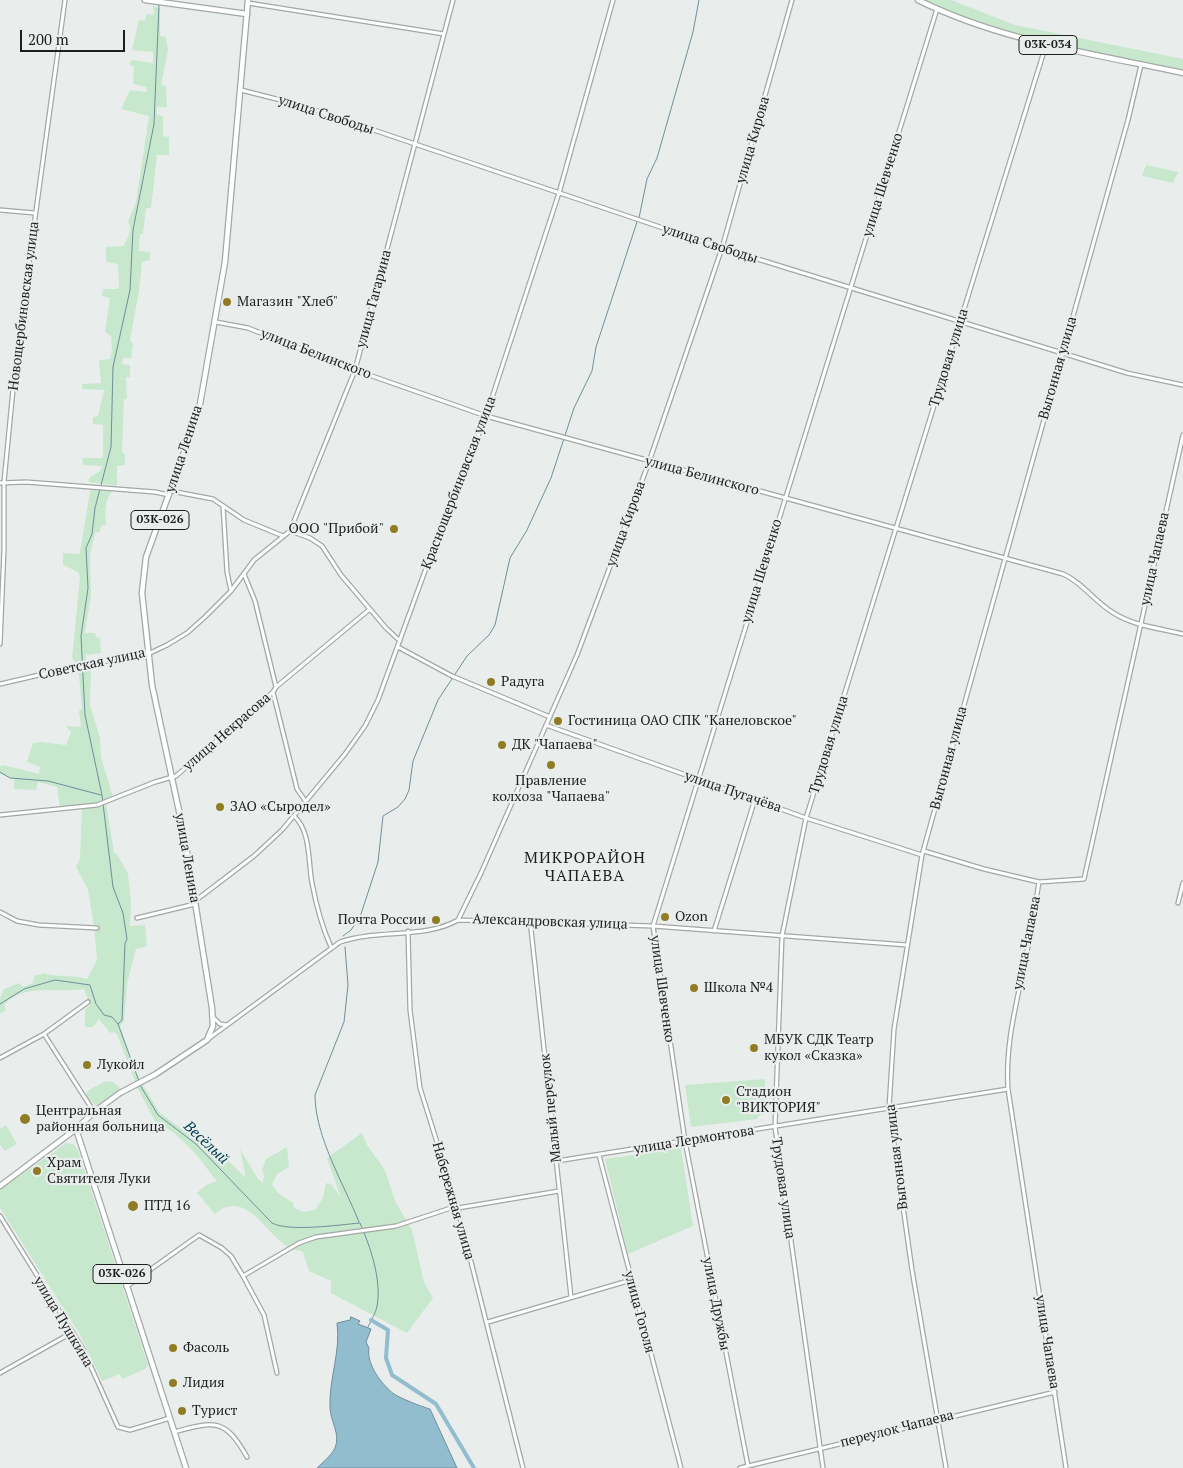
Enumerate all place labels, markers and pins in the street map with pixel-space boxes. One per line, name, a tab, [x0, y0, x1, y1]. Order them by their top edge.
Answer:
place label: Магазин "Хлеб"	[237, 294, 338, 310]
marker: Магазин "Хлеб"	[221, 296, 233, 308]
place label: ООО "Прибой"	[288, 521, 384, 537]
marker: ООО "Прибой"	[388, 523, 400, 535]
place label: Радуга	[501, 674, 545, 690]
marker: Радуга	[485, 676, 497, 688]
place label: Гостиница ОАО СПК "Канеловское"	[568, 713, 797, 729]
marker: Гостиница ОАО СПК "Канеловское"	[552, 715, 564, 727]
place label: ДК "Чапаева"	[512, 737, 598, 753]
marker: ДК "Чапаева"	[496, 739, 508, 751]
marker: Правление колхоза "Чапаева"	[545, 759, 557, 771]
place label: Правление колхоза "Чапаева"	[492, 773, 610, 806]
place label: ЗАО «Сыродел»	[230, 799, 331, 815]
marker: ЗАО «Сыродел»	[214, 801, 226, 813]
place label: Ozon	[675, 909, 708, 925]
marker: Ozon	[659, 911, 671, 923]
place label: Почта России	[338, 912, 426, 928]
marker: Почта России	[430, 914, 442, 926]
place label: Школа №4	[704, 980, 773, 996]
marker: Школа №4	[688, 982, 700, 994]
place label: МБУК СДК Театр кукол «Сказка»	[764, 1032, 874, 1064]
marker: МБУК СДК Театр кукол «Сказка»	[748, 1042, 760, 1054]
place label: Лукойл	[97, 1057, 145, 1073]
marker: Лукойл	[81, 1059, 93, 1071]
place label: Стадион "ВИКТОРИЯ"	[736, 1084, 821, 1116]
marker: Стадион "ВИКТОРИЯ"	[720, 1094, 732, 1106]
place label: Центральная районная больница	[36, 1103, 165, 1136]
marker: Центральная районная больница	[18, 1112, 32, 1126]
place label: Храм Святителя Луки	[47, 1155, 151, 1188]
marker: Храм Святителя Луки	[31, 1165, 43, 1177]
place label: ПТД 16	[144, 1198, 190, 1214]
marker: ПТД 16	[126, 1199, 140, 1213]
place label: Фасоль	[183, 1340, 229, 1356]
marker: Фасоль	[167, 1342, 179, 1354]
place label: Лидия	[183, 1375, 225, 1391]
marker: Лидия	[167, 1377, 179, 1389]
place label: Турист	[192, 1403, 237, 1419]
marker: Турист	[176, 1405, 188, 1417]

